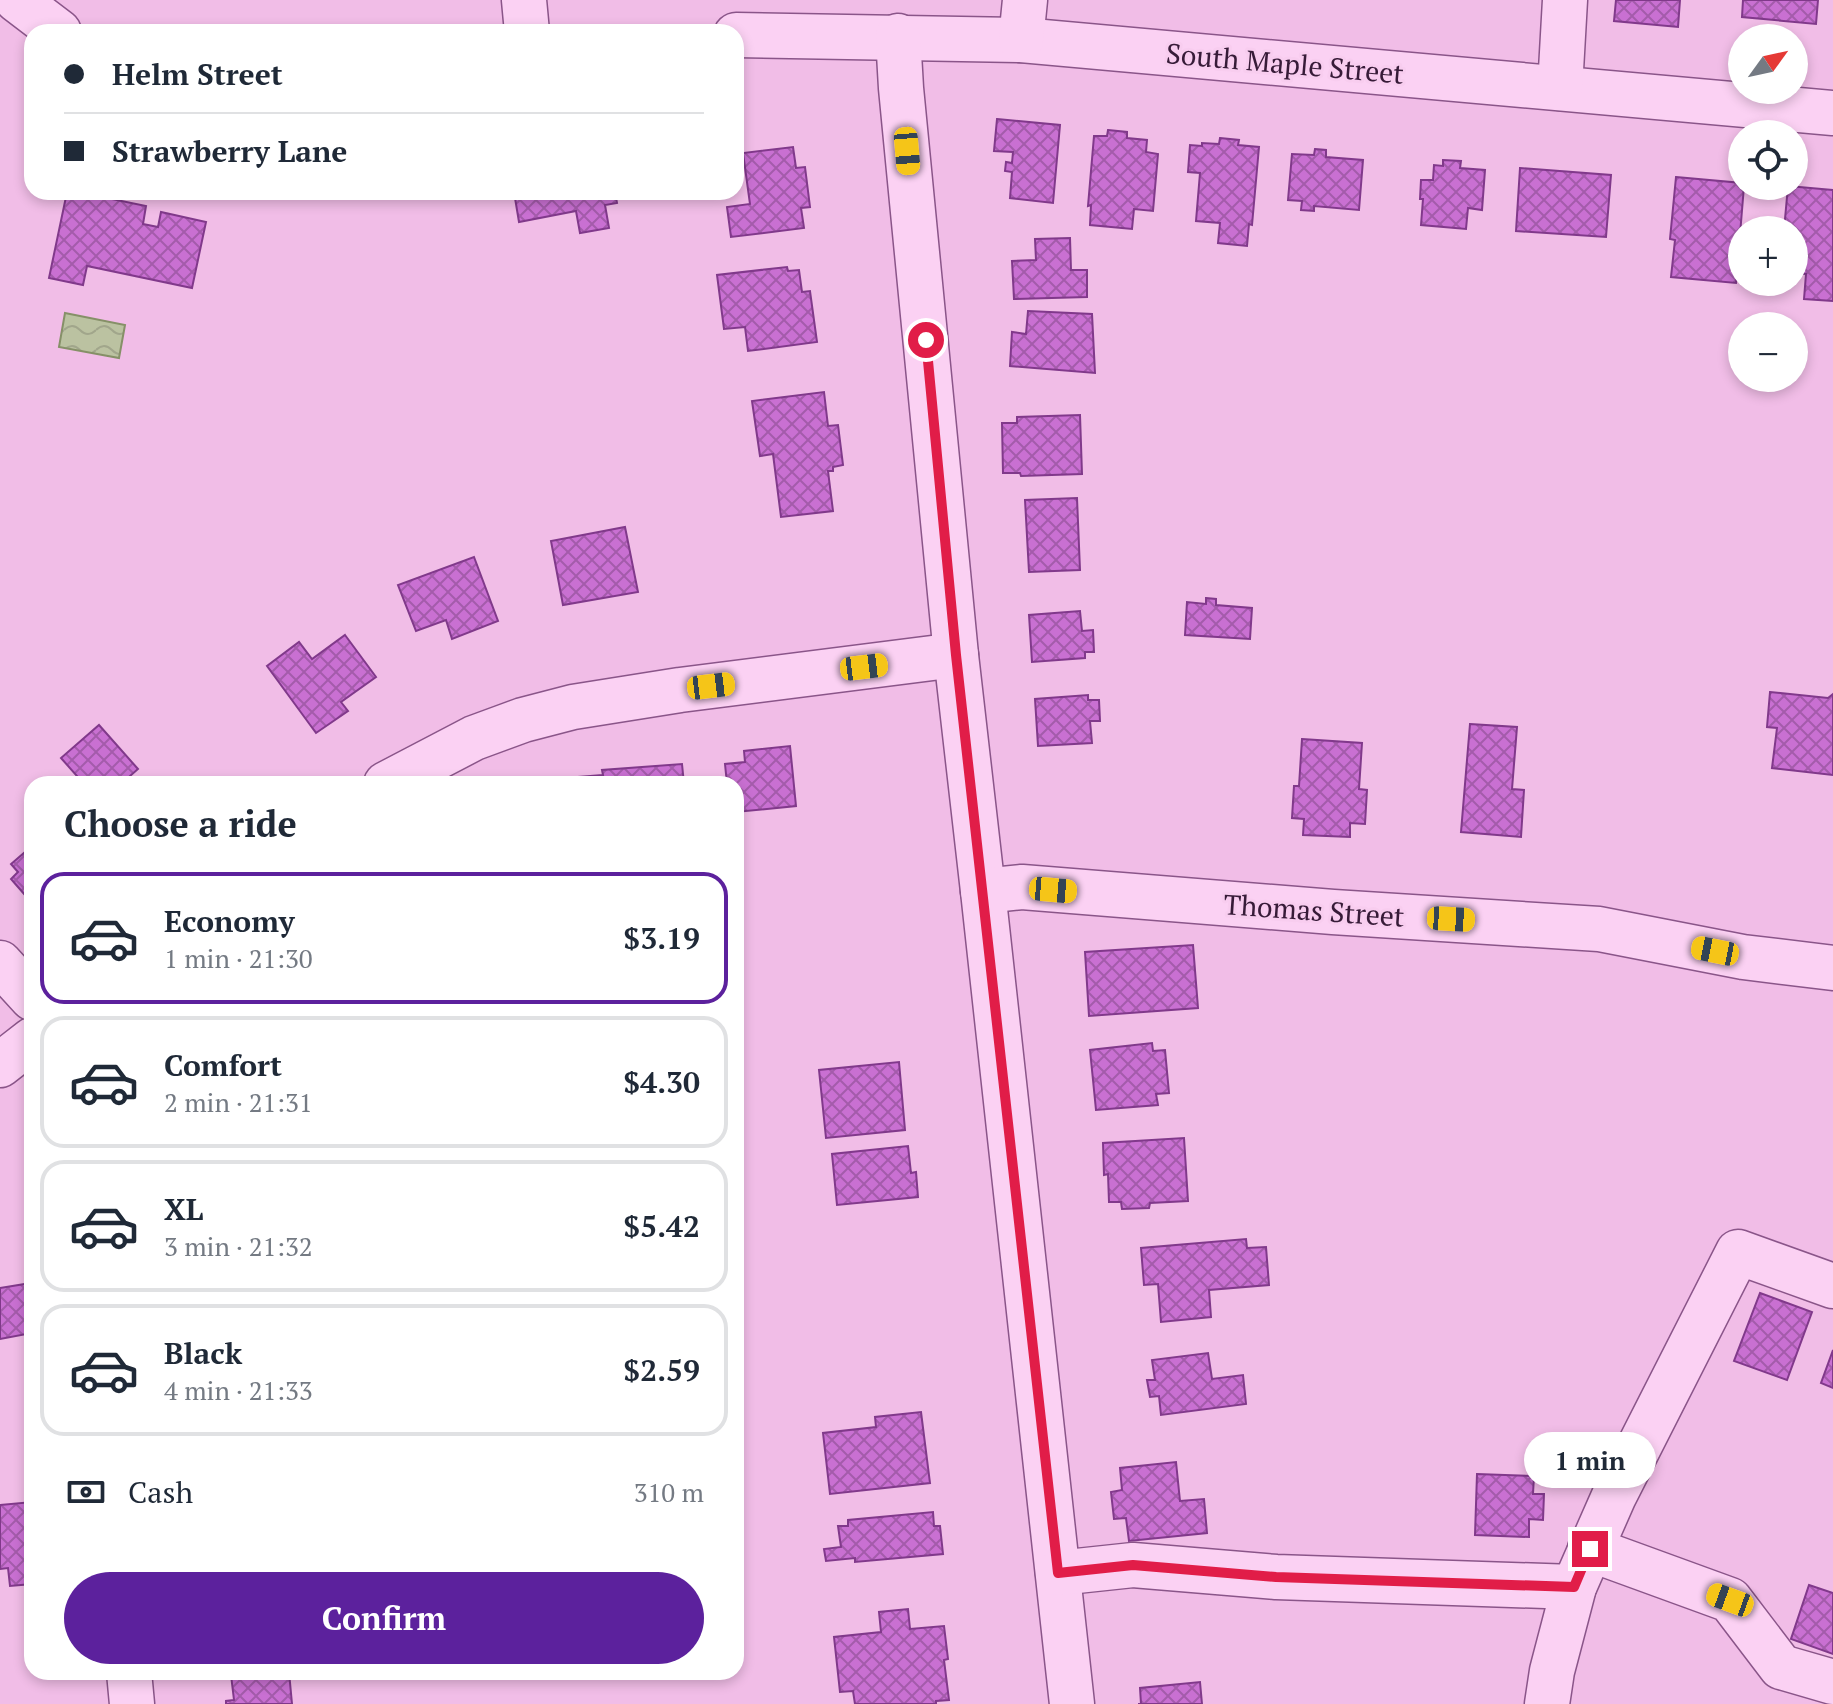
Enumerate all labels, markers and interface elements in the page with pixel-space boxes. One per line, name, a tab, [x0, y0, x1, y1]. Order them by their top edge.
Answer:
north arrow	[1728, 24, 1808, 104]
map controls	[1728, 24, 1808, 392]
street label: South Maple Street	[1165, 34, 1406, 92]
text: Helm Street	[112, 54, 283, 94]
button: locate	[1728, 120, 1808, 200]
car	[893, 126, 921, 176]
text: Strawberry Lane	[112, 131, 347, 171]
button: +	[1728, 216, 1808, 296]
button: −	[1728, 312, 1808, 392]
route start	[908, 322, 944, 358]
car	[839, 652, 889, 682]
car	[686, 671, 736, 701]
text: Choose a ride	[64, 800, 297, 847]
car	[1028, 876, 1078, 904]
street label: Thomas Street	[1222, 885, 1406, 935]
text: Economy	[164, 901, 295, 941]
icon: car	[68, 902, 140, 974]
car	[1426, 906, 1476, 932]
text: $3.19	[623, 918, 700, 958]
car	[1689, 935, 1741, 967]
text: 1 min · 21:30	[164, 941, 313, 975]
text: Comfort	[164, 1045, 282, 1085]
icon: car	[68, 1046, 140, 1118]
text: $4.30	[623, 1062, 700, 1102]
text: 2 min · 21:31	[164, 1085, 313, 1119]
text: XL	[164, 1189, 203, 1229]
icon: car	[68, 1190, 140, 1262]
text: $5.42	[623, 1206, 700, 1246]
text: 3 min · 21:32	[164, 1229, 313, 1263]
text: Black	[164, 1333, 242, 1373]
icon: car	[68, 1334, 140, 1406]
text: $2.59	[623, 1350, 700, 1390]
text: 4 min · 21:33	[164, 1373, 313, 1407]
callout: 1 min	[1524, 1433, 1656, 1489]
text: 1 min	[1554, 1443, 1626, 1477]
icon: cash	[64, 1470, 108, 1514]
text: Cash	[128, 1472, 193, 1512]
text: 310 m	[634, 1475, 704, 1509]
route end	[1572, 1531, 1608, 1567]
button: Confirm	[64, 1572, 704, 1664]
car	[1703, 1581, 1757, 1619]

